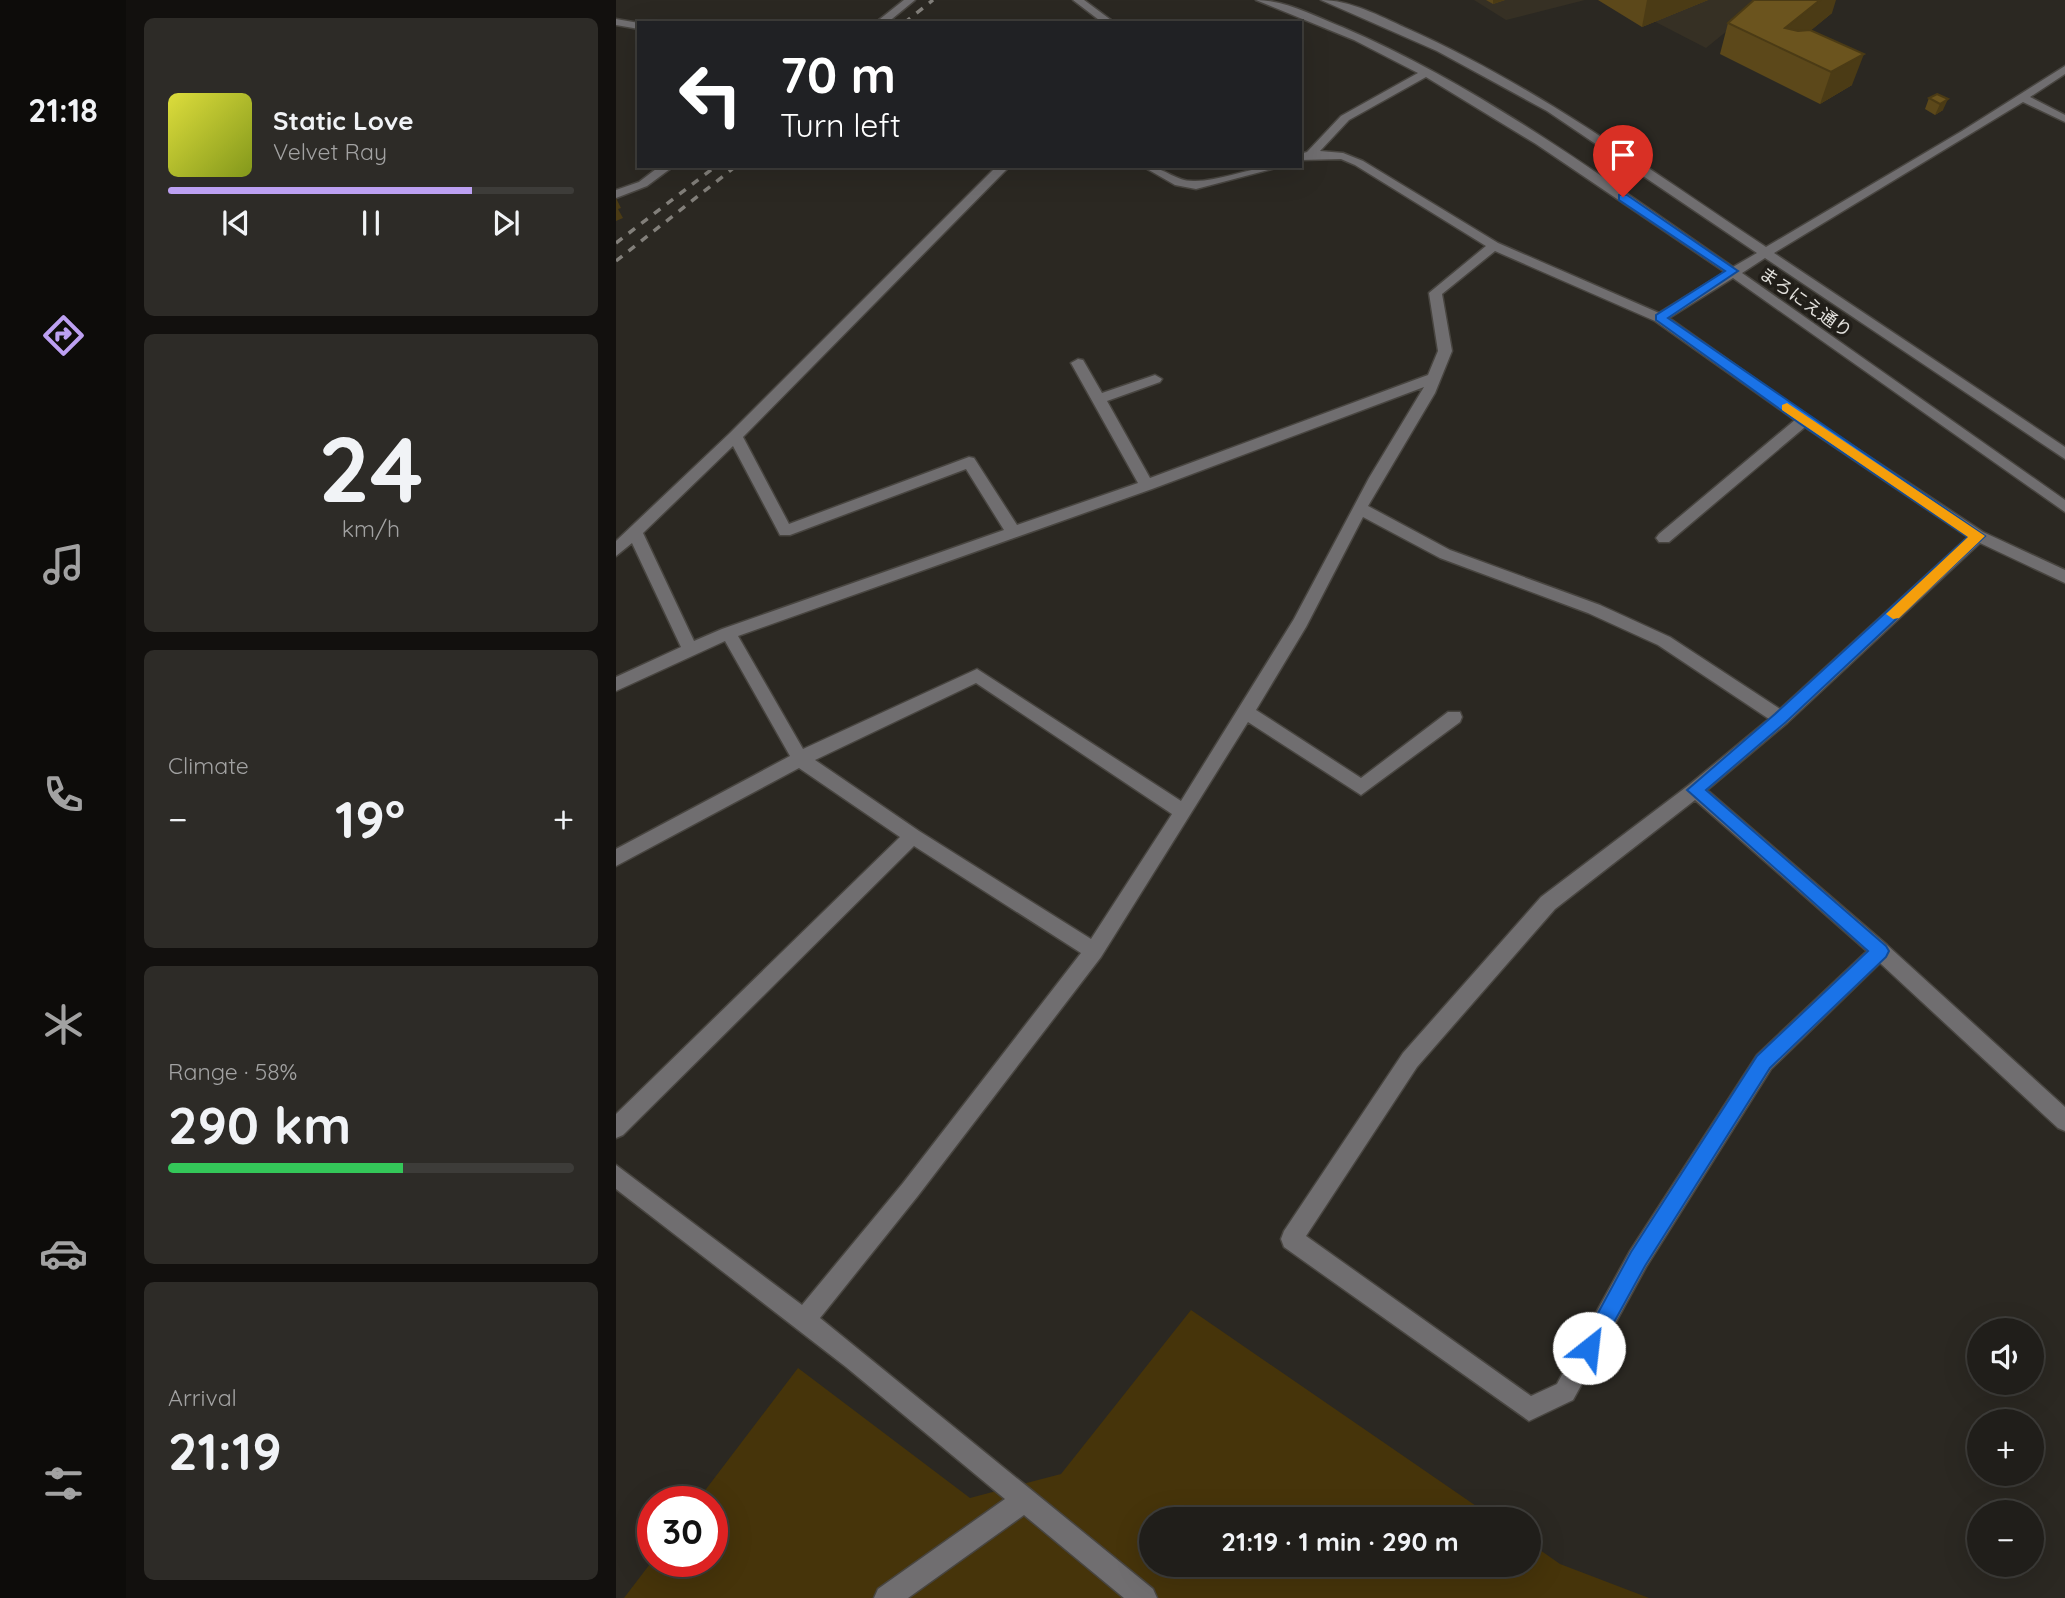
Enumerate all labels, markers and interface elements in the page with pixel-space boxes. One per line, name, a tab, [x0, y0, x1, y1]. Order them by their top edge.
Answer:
text: 70 m	[780, 44, 896, 105]
icon: left	[665, 49, 756, 140]
text: 21:18	[28, 90, 98, 130]
text: Static Love	[273, 104, 414, 137]
text: Turn left	[780, 105, 901, 145]
pin	[1593, 125, 1653, 197]
icon: arrive	[1604, 136, 1642, 174]
text: Velvet Ray	[273, 137, 387, 166]
icon: previous	[217, 204, 255, 242]
icon: pause	[352, 204, 390, 242]
icon: next	[487, 204, 525, 242]
street label: まろにえ通り	[1755, 262, 1857, 342]
icon: directions	[39, 311, 88, 360]
text: 24	[318, 411, 424, 525]
text: km/h	[342, 514, 400, 543]
icon: music	[39, 540, 88, 589]
text: Climate	[168, 751, 249, 780]
icon: phone	[39, 770, 88, 819]
text: 19°	[335, 786, 405, 851]
text: −	[168, 795, 188, 843]
text: +	[553, 795, 574, 843]
icon: climate	[39, 1000, 88, 1049]
text: Range · 58%	[168, 1057, 297, 1086]
text: 290 km	[168, 1092, 351, 1157]
icon: car	[39, 1229, 88, 1278]
position arrow	[1552, 1311, 1626, 1385]
map controls	[1967, 1318, 2044, 1577]
button: sound	[1967, 1318, 2044, 1395]
text: Arrival	[168, 1383, 237, 1412]
button: +	[1967, 1409, 2044, 1486]
text: 21:19	[168, 1418, 282, 1483]
icon: filters	[39, 1459, 88, 1508]
speed limit sign: 30	[637, 1486, 728, 1577]
button: −	[1967, 1500, 2044, 1577]
text: 21:19 · 1 min · 290 m	[1221, 1525, 1459, 1558]

